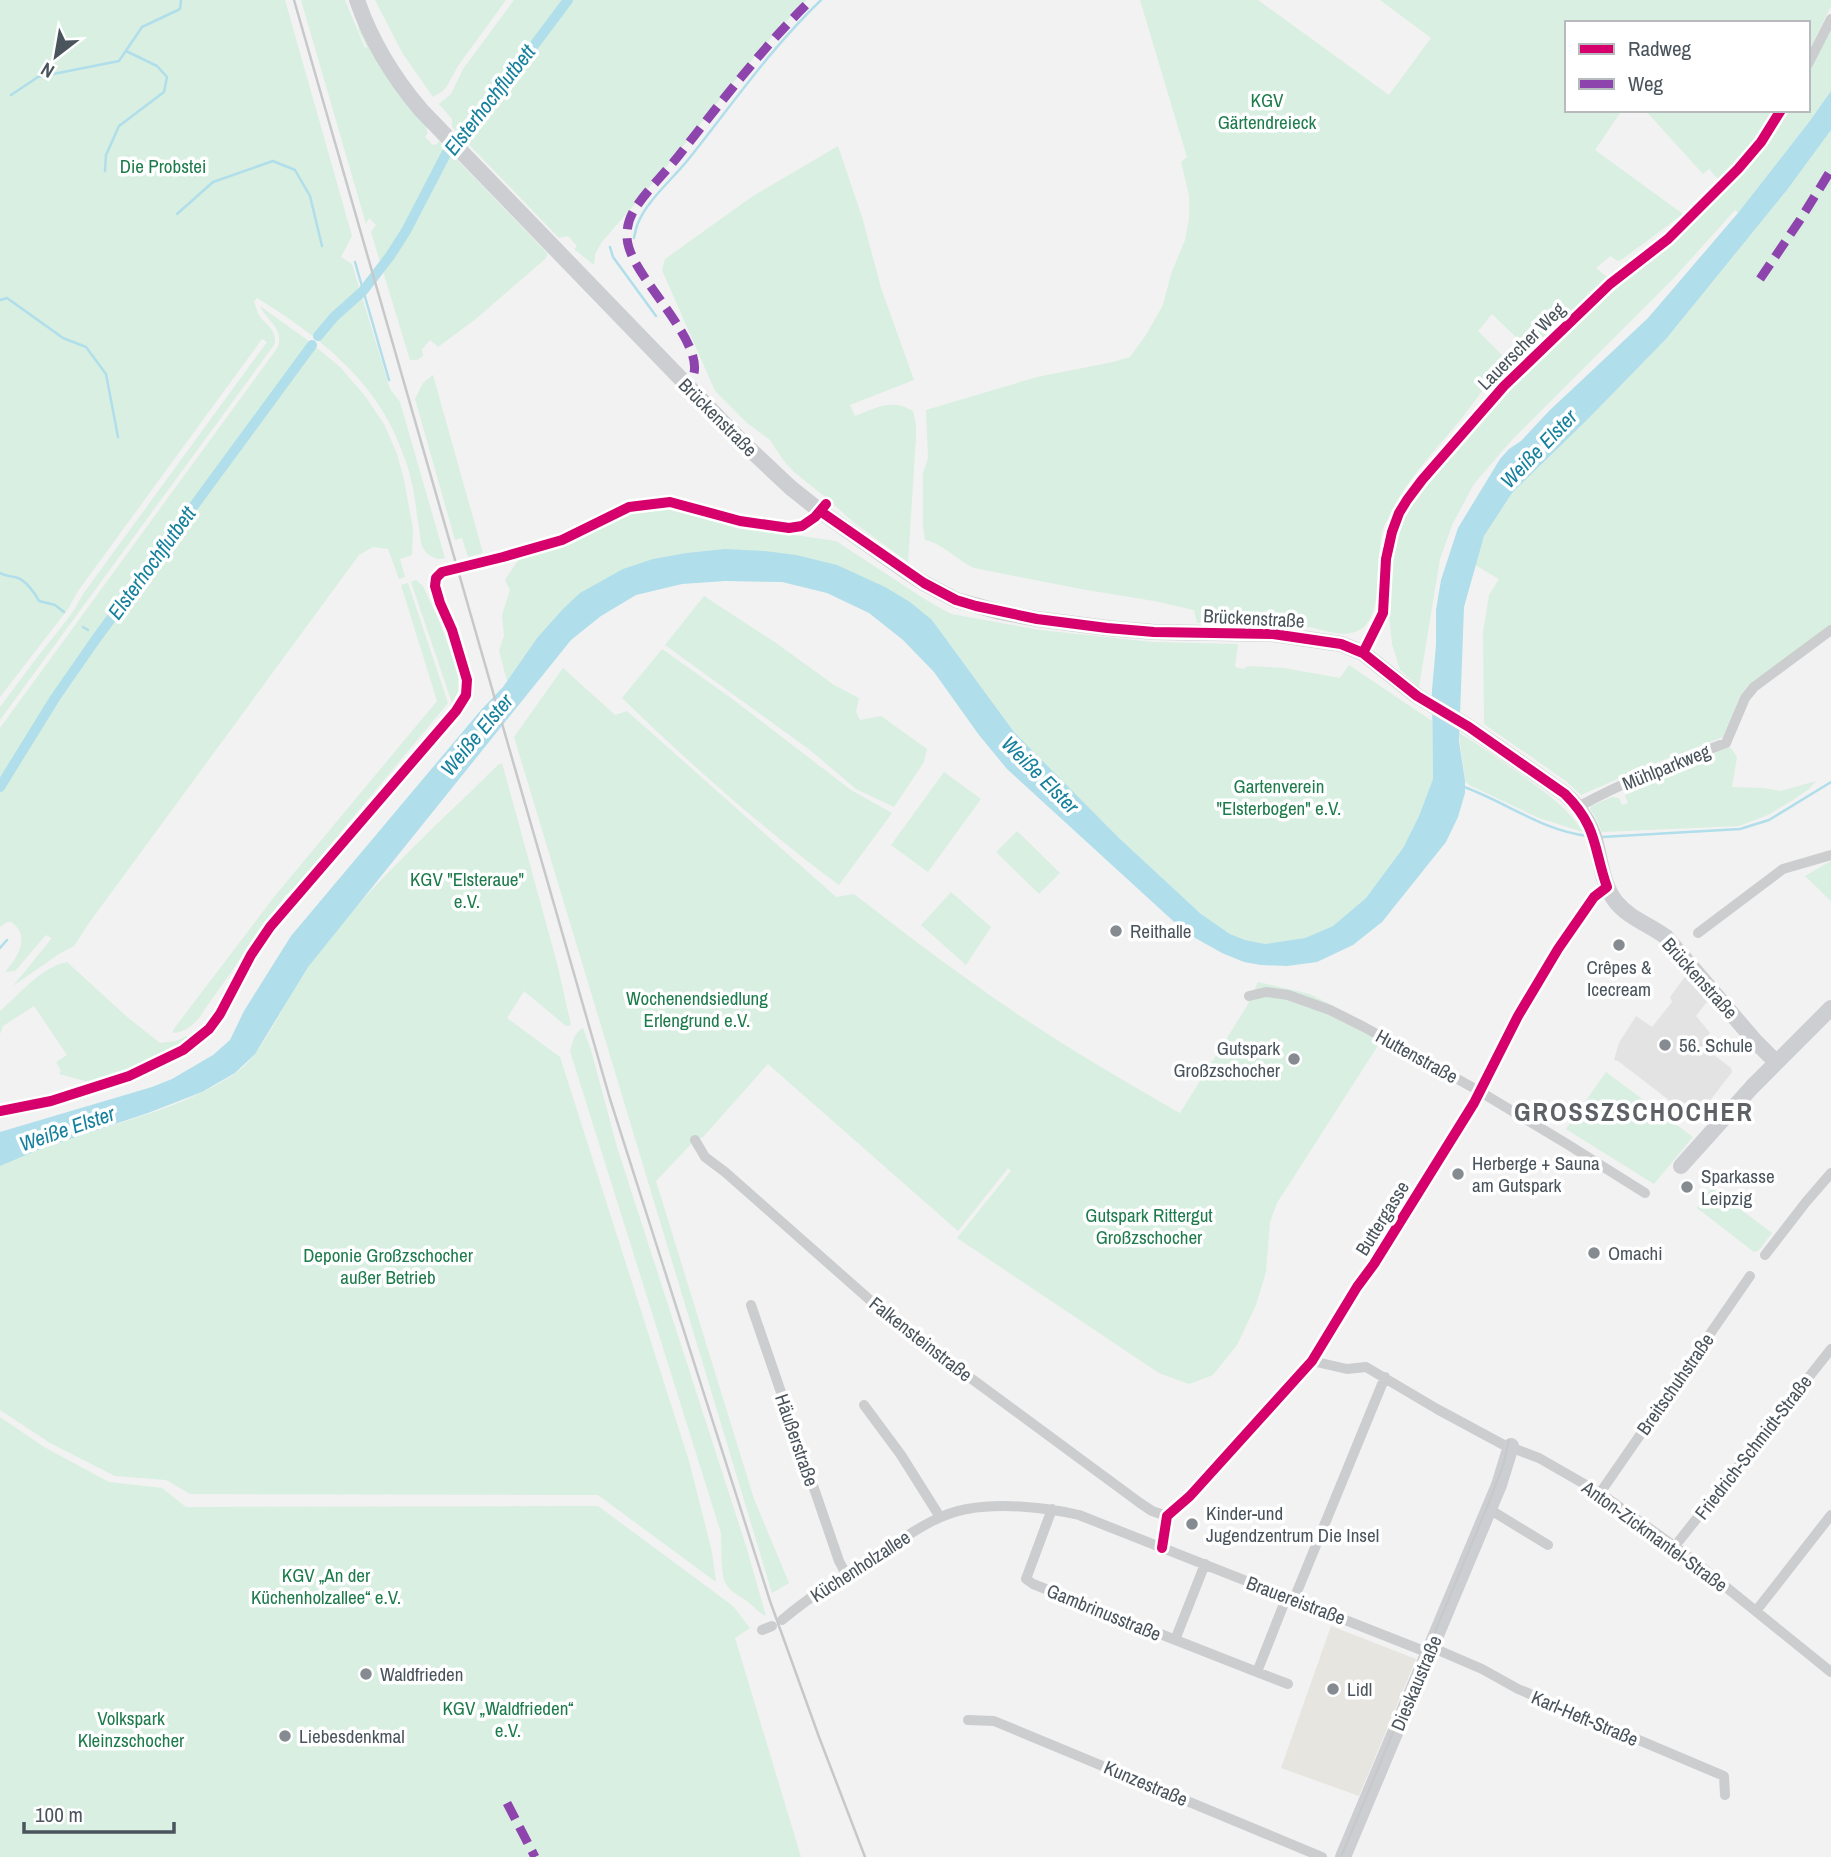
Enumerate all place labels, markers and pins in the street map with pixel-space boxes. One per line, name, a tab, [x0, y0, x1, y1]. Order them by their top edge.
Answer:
place label: Reithalle	[1130, 918, 1191, 944]
marker: Reithalle	[1108, 923, 1124, 939]
marker: Crêpes & Icecream	[1611, 937, 1627, 953]
place label: Crêpes & Icecream	[1587, 954, 1652, 1002]
place label: 56. Schule	[1679, 1032, 1753, 1058]
place label: Gutspark Großzschocher	[1174, 1035, 1281, 1083]
marker: 56. Schule	[1657, 1037, 1673, 1053]
marker: Gutspark Großzschocher	[1286, 1051, 1302, 1067]
place label: Herberge + Sauna am Gutspark	[1472, 1150, 1600, 1198]
place label: Sparkasse Leipzig	[1701, 1163, 1775, 1211]
marker: Herberge + Sauna am Gutspark	[1450, 1166, 1466, 1182]
marker: Sparkasse Leipzig	[1679, 1179, 1695, 1195]
place label: Omachi	[1608, 1240, 1663, 1266]
marker: Omachi	[1586, 1245, 1602, 1261]
place label: Kinder-und Jugendzentrum Die Insel	[1206, 1500, 1379, 1548]
marker: Kinder-und Jugendzentrum Die Insel	[1184, 1516, 1200, 1532]
place label: Waldfrieden	[380, 1661, 463, 1687]
marker: Waldfrieden	[358, 1666, 374, 1682]
place label: Lidl	[1347, 1676, 1372, 1702]
marker: Lidl	[1325, 1681, 1341, 1697]
place label: Liebesdenkmal	[299, 1723, 405, 1749]
marker: Liebesdenkmal	[277, 1728, 293, 1744]

